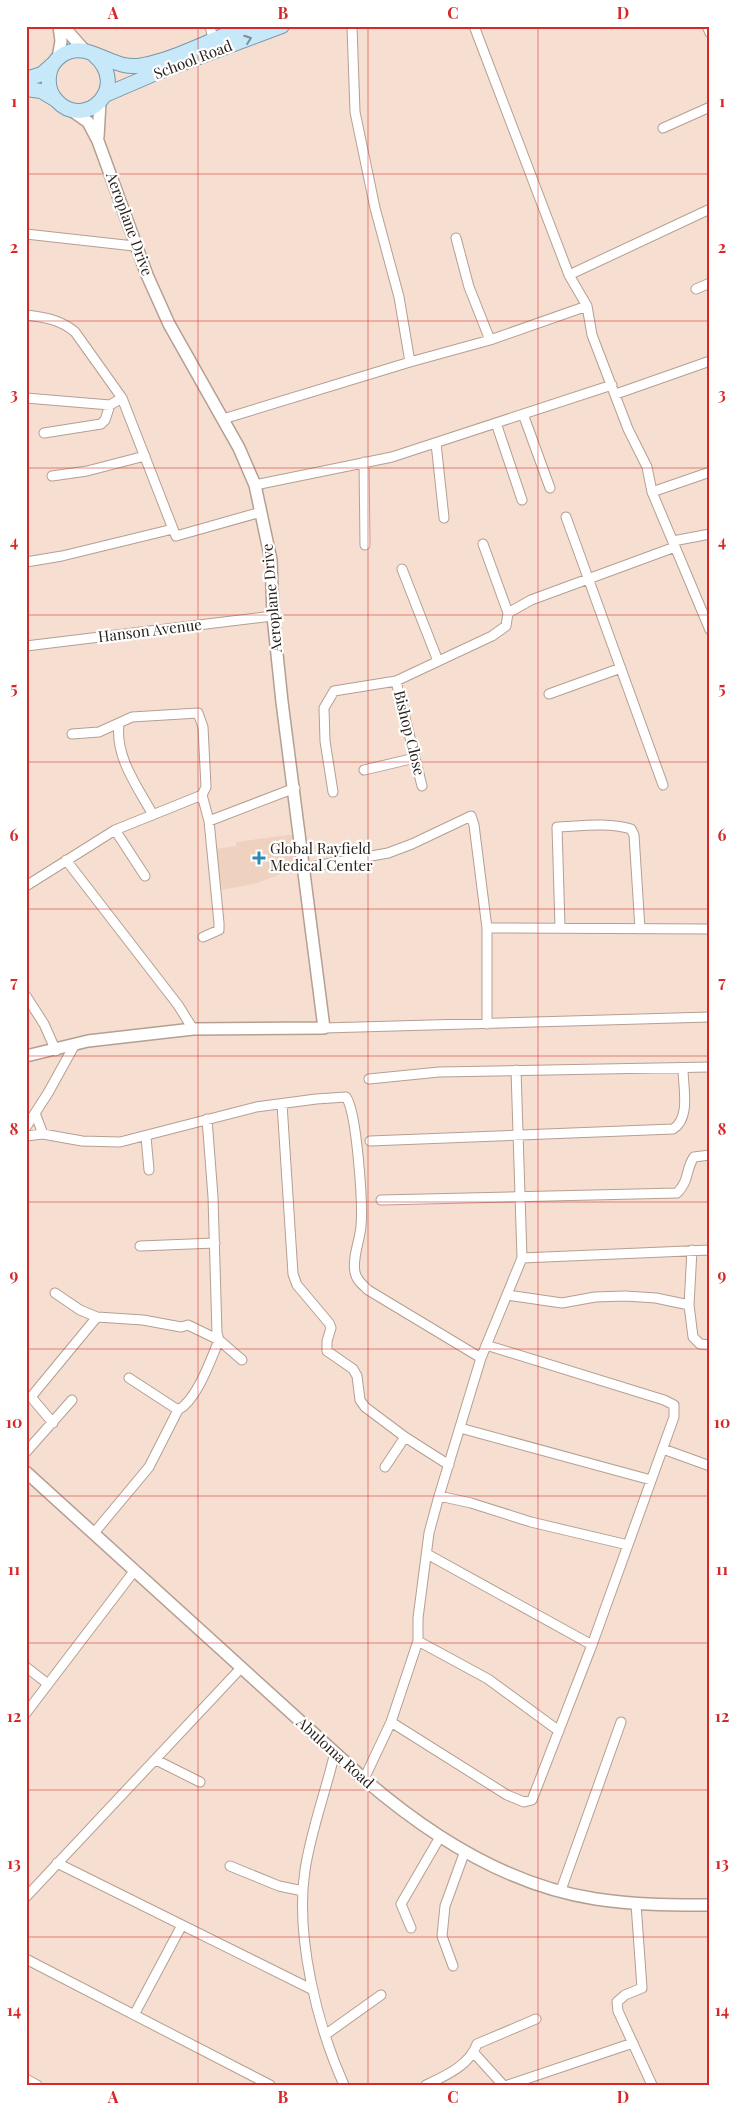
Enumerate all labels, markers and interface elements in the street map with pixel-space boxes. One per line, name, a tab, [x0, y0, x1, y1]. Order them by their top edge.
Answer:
text: A	[107, 2, 119, 23]
text: B	[278, 2, 289, 23]
text: C	[447, 2, 459, 23]
text: D	[617, 2, 629, 23]
street label: School Road	[150, 35, 235, 83]
one-way arrow	[243, 35, 252, 45]
text: 1	[11, 90, 17, 111]
text: 1	[719, 90, 725, 111]
street label: Aeroplane Drive	[102, 168, 158, 278]
text: 2	[10, 236, 18, 257]
text: 2	[718, 236, 726, 257]
text: 3	[10, 383, 18, 404]
text: 3	[718, 383, 726, 404]
text: 4	[10, 530, 18, 551]
text: 4	[718, 530, 726, 551]
street label: Aeroplane Drive	[256, 543, 286, 654]
street label: Hanson Avenue	[97, 614, 203, 646]
text: 5	[10, 677, 18, 698]
text: 5	[718, 677, 726, 698]
street label: Bishop Close	[390, 688, 430, 777]
text: 6	[10, 824, 19, 845]
text: 6	[718, 824, 727, 845]
place label: Global Rayfield Medical Center	[270, 838, 373, 875]
marker: Global Rayfield Medical Center	[252, 851, 266, 865]
text: 7	[10, 971, 18, 992]
text: 7	[718, 971, 726, 992]
text: 8	[10, 1118, 19, 1139]
text: 8	[718, 1118, 727, 1139]
text: 9	[10, 1264, 19, 1285]
text: 9	[718, 1264, 727, 1285]
text: 10	[6, 1411, 22, 1432]
text: 10	[714, 1411, 730, 1432]
text: 11	[8, 1558, 20, 1579]
text: 11	[716, 1558, 728, 1579]
text: 12	[7, 1705, 21, 1726]
text: 12	[715, 1705, 729, 1726]
street label: Abuloma Road	[292, 1712, 379, 1792]
text: 13	[7, 1852, 21, 1873]
text: 13	[715, 1852, 729, 1873]
text: 14	[7, 1999, 21, 2020]
text: 14	[715, 1999, 729, 2020]
text: A	[107, 2086, 119, 2107]
text: B	[278, 2086, 289, 2107]
text: C	[447, 2086, 459, 2107]
text: D	[617, 2086, 629, 2107]

